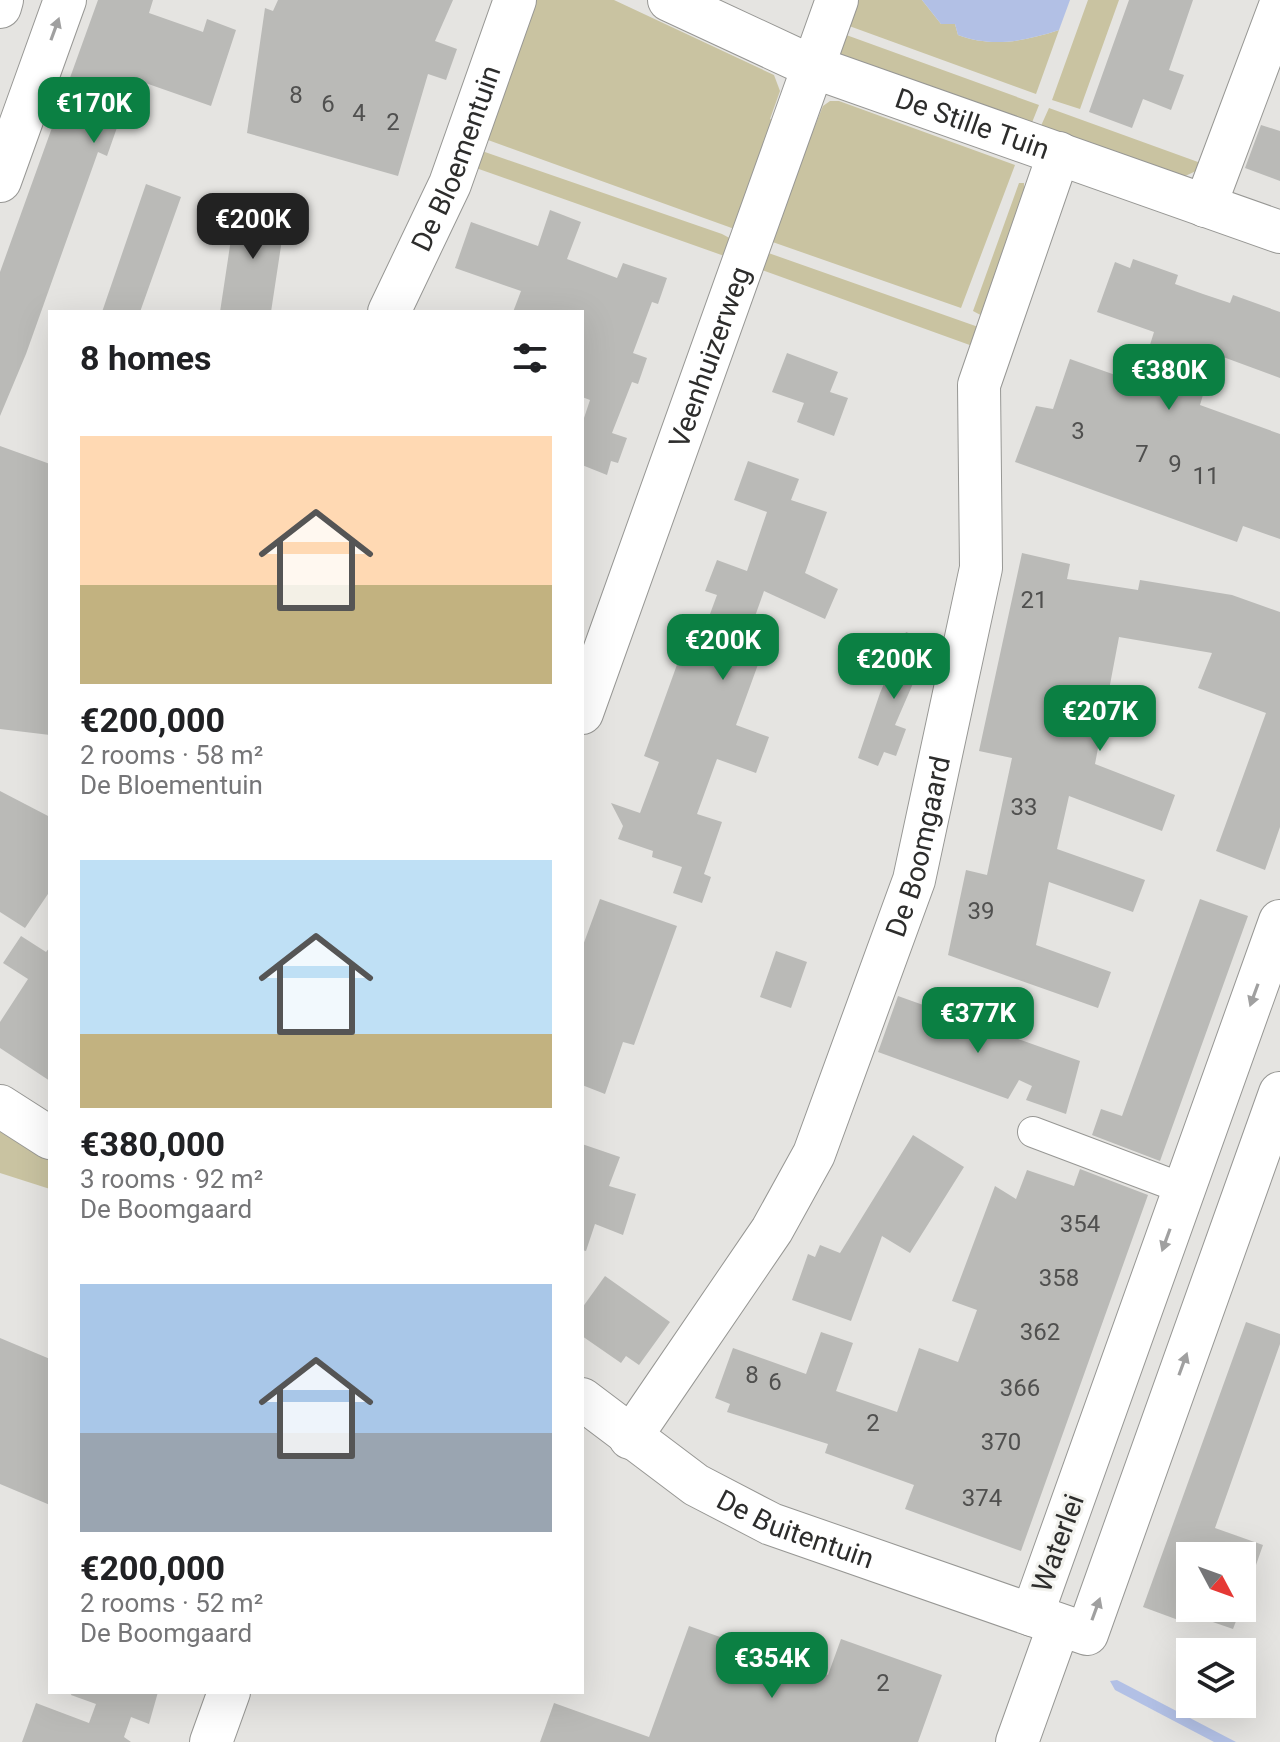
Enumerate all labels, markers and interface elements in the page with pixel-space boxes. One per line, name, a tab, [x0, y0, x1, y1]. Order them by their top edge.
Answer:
one-way arrow	[49, 17, 62, 41]
street label: De Bloementuin	[404, 61, 507, 256]
pin: €170K	[38, 77, 150, 145]
house number: 8	[289, 81, 303, 109]
street label: De Stille Tuin	[891, 81, 1054, 166]
text: €170K	[56, 88, 132, 118]
house number: 6	[321, 90, 335, 118]
house number: 4	[352, 99, 366, 127]
house number: 2	[386, 108, 400, 136]
pin: €200K	[197, 193, 309, 261]
text: €200K	[215, 204, 291, 234]
street label: Veenhuizerweg	[662, 262, 757, 452]
icon: filters	[508, 336, 552, 380]
text: 8 homes	[80, 338, 211, 378]
pin: €380K	[1113, 344, 1225, 412]
text: €380K	[1131, 355, 1207, 385]
house number: 3	[1071, 417, 1085, 445]
house number: 7	[1135, 440, 1149, 468]
house number: 9	[1168, 450, 1182, 478]
house number: 11	[1193, 462, 1219, 490]
icon: home	[244, 488, 388, 632]
house number: 21	[1021, 586, 1047, 614]
pin: €200K	[667, 614, 779, 682]
text: €200K	[685, 625, 761, 655]
pin: €200K	[838, 633, 950, 701]
text: €200K	[856, 644, 932, 674]
pin: €207K	[1044, 685, 1156, 753]
text: €207K	[1062, 696, 1138, 726]
text: €200,000	[80, 700, 225, 740]
text: 2 rooms · 58 m²	[80, 740, 263, 770]
street label: De Boomgaard	[878, 753, 957, 941]
text: De Bloementuin	[80, 770, 263, 800]
house number: 33	[1011, 793, 1037, 821]
house number: 39	[968, 897, 994, 925]
icon: home	[244, 912, 388, 1056]
one-way arrow	[1247, 983, 1260, 1007]
pin: €377K	[922, 987, 1034, 1055]
text: €377K	[940, 998, 1016, 1028]
text: €380,000	[80, 1124, 225, 1164]
text: 3 rooms · 92 m²	[80, 1164, 263, 1194]
text: De Boomgaard	[80, 1194, 252, 1224]
house number: 354	[1060, 1210, 1100, 1238]
one-way arrow	[1160, 1228, 1172, 1252]
house number: 358	[1039, 1264, 1079, 1292]
house number: 362	[1020, 1318, 1060, 1346]
icon: home	[244, 1336, 388, 1480]
one-way arrow	[1178, 1351, 1190, 1375]
house number: 8	[745, 1361, 759, 1389]
house number: 6	[768, 1368, 782, 1396]
house number: 366	[1000, 1374, 1040, 1402]
house number: 2	[866, 1409, 880, 1437]
house number: 370	[981, 1428, 1021, 1456]
street label: De Buitentuin	[712, 1482, 878, 1575]
house number: 374	[962, 1484, 1002, 1512]
street label: Waterlei	[1025, 1490, 1091, 1596]
north arrow	[1176, 1542, 1256, 1622]
map controls	[1176, 1542, 1256, 1718]
text: €200,000	[80, 1548, 225, 1588]
text: 2 rooms · 52 m²	[80, 1588, 263, 1618]
one-way arrow	[1091, 1596, 1103, 1620]
text: De Boomgaard	[80, 1618, 252, 1648]
pin: €354K	[716, 1632, 828, 1700]
button: layers	[1176, 1638, 1256, 1718]
text: €354K	[734, 1643, 810, 1673]
house number: 2	[876, 1669, 890, 1697]

